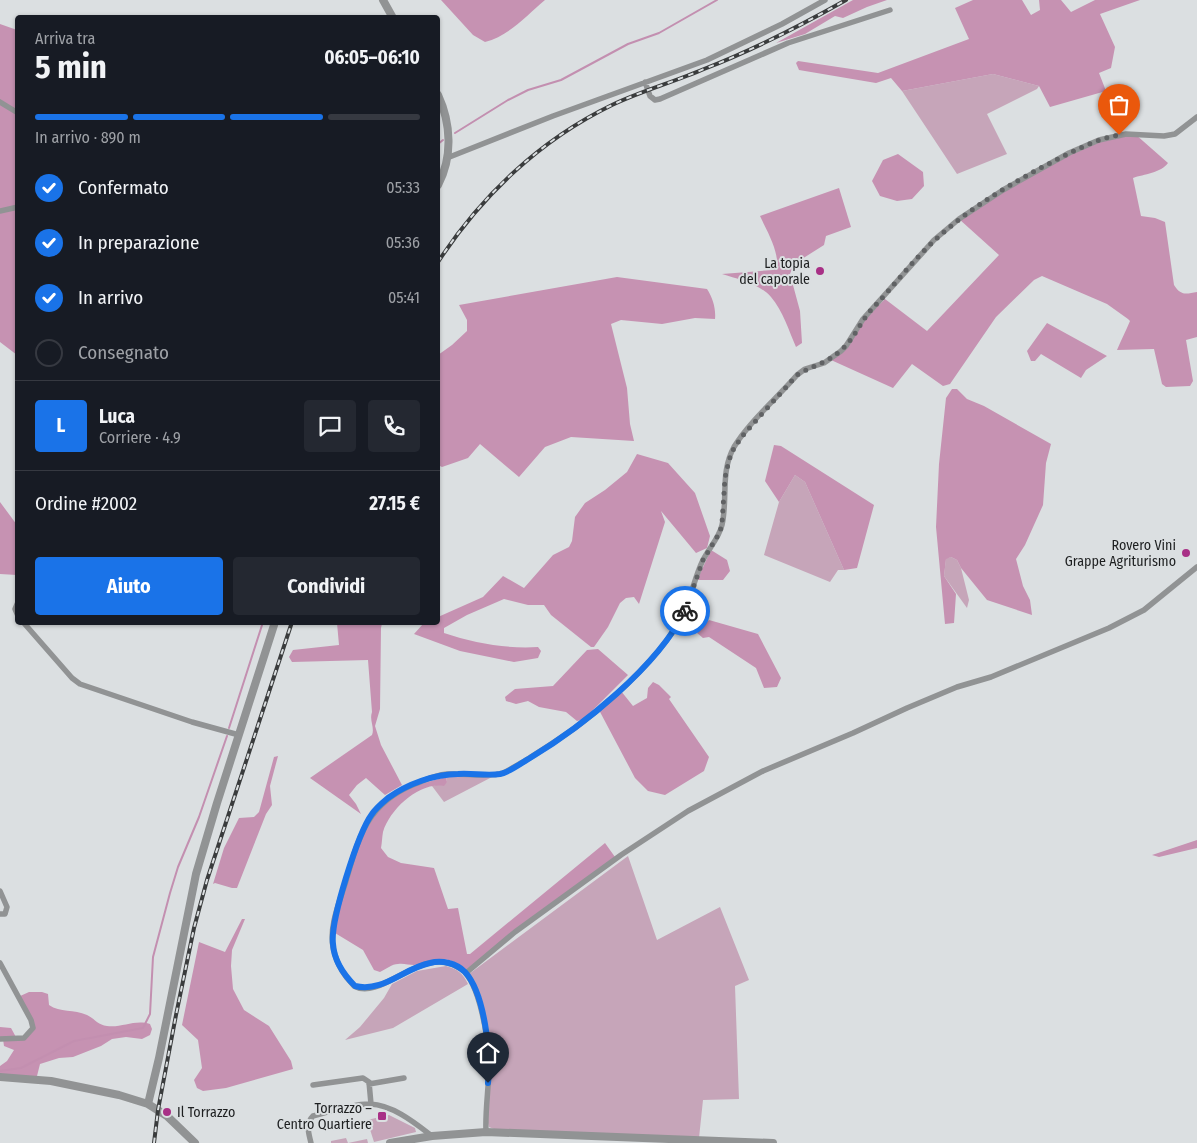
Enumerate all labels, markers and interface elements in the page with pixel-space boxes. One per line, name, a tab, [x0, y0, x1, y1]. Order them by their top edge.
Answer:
text: Arriva tra	[35, 29, 95, 48]
text: 06:05–06:10	[324, 46, 420, 69]
text: 5 min	[35, 48, 107, 86]
pin	[1098, 84, 1140, 135]
icon: bag	[1105, 91, 1133, 119]
text: In arrivo · 890 m	[35, 128, 141, 147]
icon: check	[35, 174, 63, 202]
text: Confermato	[78, 176, 169, 199]
text: 05:33	[386, 178, 420, 197]
icon: check	[35, 229, 63, 257]
text: In preparazione	[78, 231, 199, 254]
text: 05:36	[386, 233, 420, 252]
place label: La topia del caporale	[739, 255, 810, 288]
marker: La topia del caporale	[814, 265, 826, 277]
icon: check	[35, 284, 63, 312]
text: In arrivo	[78, 286, 143, 309]
text: 05:41	[388, 288, 420, 307]
text: Consegnato	[78, 341, 169, 364]
button: chat	[304, 400, 356, 452]
button: phone	[368, 400, 420, 452]
text: Luca	[99, 405, 135, 428]
text: L	[57, 414, 65, 437]
text: Corriere · 4.9	[99, 428, 181, 447]
text: Ordine #2002	[35, 492, 137, 515]
text: 27.15 €	[369, 492, 420, 515]
place label: Rovero Vini Grappe Agriturismo	[1065, 537, 1176, 570]
marker: Rovero Vini Grappe Agriturismo	[1180, 547, 1192, 559]
button: Aiuto	[35, 557, 223, 615]
button: Condividi	[233, 557, 420, 615]
courier	[660, 586, 710, 636]
icon: bike	[671, 597, 699, 625]
pin	[467, 1032, 509, 1083]
icon: home	[474, 1039, 502, 1067]
place label: Torrazzo – Centro Quartiere	[277, 1100, 372, 1133]
place label: Il Torrazzo	[177, 1104, 235, 1121]
marker: Il Torrazzo	[161, 1106, 173, 1118]
marker: Torrazzo – Centro Quartiere	[376, 1110, 388, 1122]

